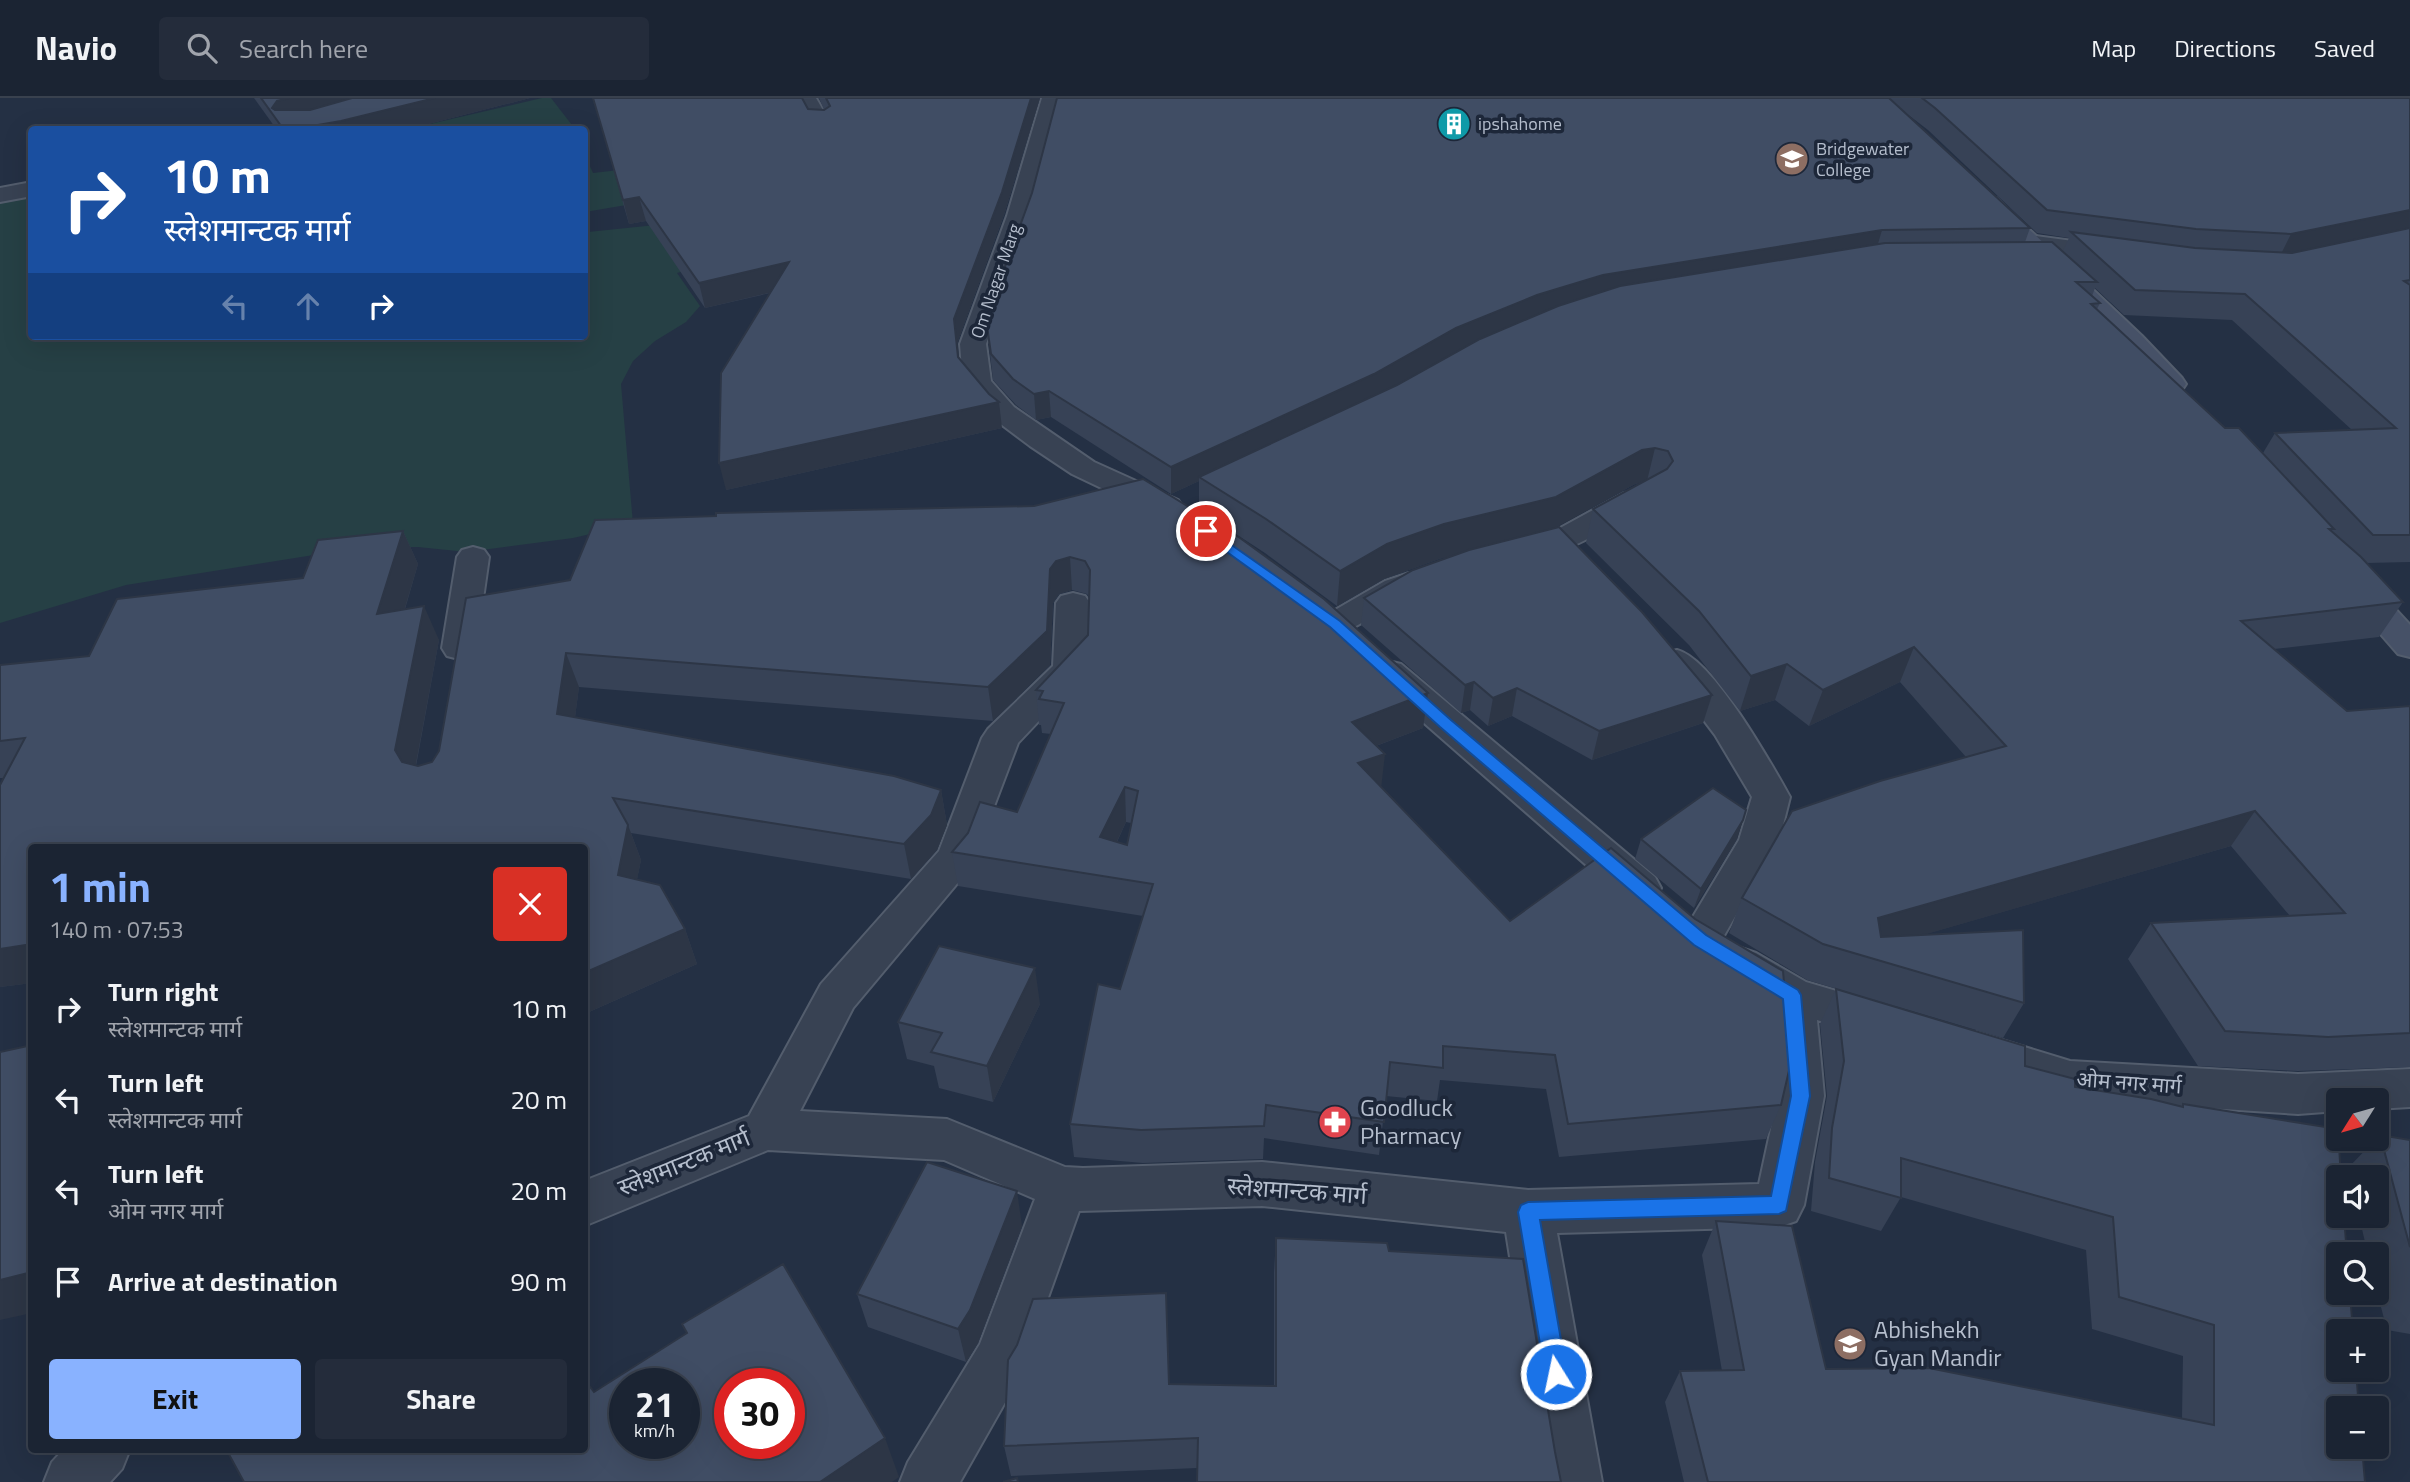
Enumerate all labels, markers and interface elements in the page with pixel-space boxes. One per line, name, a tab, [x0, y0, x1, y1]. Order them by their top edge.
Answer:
search box	[159, 17, 649, 80]
text: Navio	[35, 23, 117, 73]
icon: search	[183, 29, 221, 67]
text: Search here	[239, 29, 368, 68]
text: Map	[2091, 30, 2136, 66]
text: Directions	[2174, 30, 2276, 66]
text: Saved	[2314, 30, 2375, 66]
building icon: ipshahome	[1435, 105, 1473, 143]
place label: ipshahome	[1478, 110, 1562, 137]
place label: Bridgewater College	[1816, 135, 1909, 183]
text: 10 m	[164, 137, 271, 212]
school or university icon: Bridgewater College	[1773, 140, 1811, 178]
icon: right	[49, 154, 140, 245]
text: स्लेशमान्टक मार्ग	[164, 205, 351, 253]
street label: Om Nagar Marg	[963, 220, 1028, 342]
icon: left	[216, 287, 254, 325]
icon: ahead	[289, 287, 327, 325]
icon: right	[362, 287, 400, 325]
pin	[1176, 501, 1236, 561]
icon: arrive	[1187, 512, 1225, 550]
text: 1 min	[49, 854, 151, 918]
button: close	[493, 867, 567, 941]
text: 140 m · 07:53	[49, 912, 184, 947]
text: Turn right	[108, 972, 219, 1011]
text: 10 m	[510, 989, 567, 1028]
icon: right	[49, 990, 87, 1028]
text: स्लेशमान्टक मार्ग	[108, 1011, 242, 1046]
street label: ओम नगर मार्ग	[2075, 1062, 2184, 1102]
text: Turn left	[108, 1063, 203, 1102]
text: 20 m	[510, 1080, 567, 1119]
icon: left	[49, 1081, 87, 1119]
north arrow	[2326, 1088, 2389, 1152]
map controls	[2326, 1088, 2389, 1459]
place label: Goodluck Pharmacy	[1360, 1089, 1462, 1153]
text: स्लेशमान्टक मार्ग	[108, 1102, 242, 1137]
pharmacy icon: Goodluck Pharmacy	[1316, 1103, 1354, 1141]
street label: स्लेशमान्टक मार्ग	[612, 1119, 756, 1205]
text: Turn left	[108, 1154, 203, 1193]
button: sound	[2326, 1165, 2389, 1228]
street label: स्लेशमान्टक मार्ग	[1226, 1167, 1369, 1213]
text: 20 m	[510, 1171, 567, 1210]
icon: left	[49, 1172, 87, 1210]
text: ओम नगर मार्ग	[108, 1193, 223, 1228]
button: search	[2326, 1242, 2389, 1305]
text: Arrive at destination	[108, 1262, 338, 1301]
text: 90 m	[510, 1262, 567, 1301]
icon: arrive	[49, 1263, 87, 1301]
place label: Abhishekh Gyan Mandir	[1874, 1311, 2002, 1375]
button: +	[2326, 1319, 2389, 1382]
school or university icon: Abhishekh Gyan Mandir	[1831, 1325, 1869, 1363]
position arrow	[1519, 1337, 1593, 1411]
button: Exit	[49, 1359, 301, 1439]
button: Share	[315, 1359, 567, 1439]
speed limit sign: 30	[714, 1368, 805, 1459]
text: 21	[635, 1377, 674, 1431]
button: −	[2326, 1396, 2389, 1459]
text: km/h	[634, 1417, 675, 1444]

